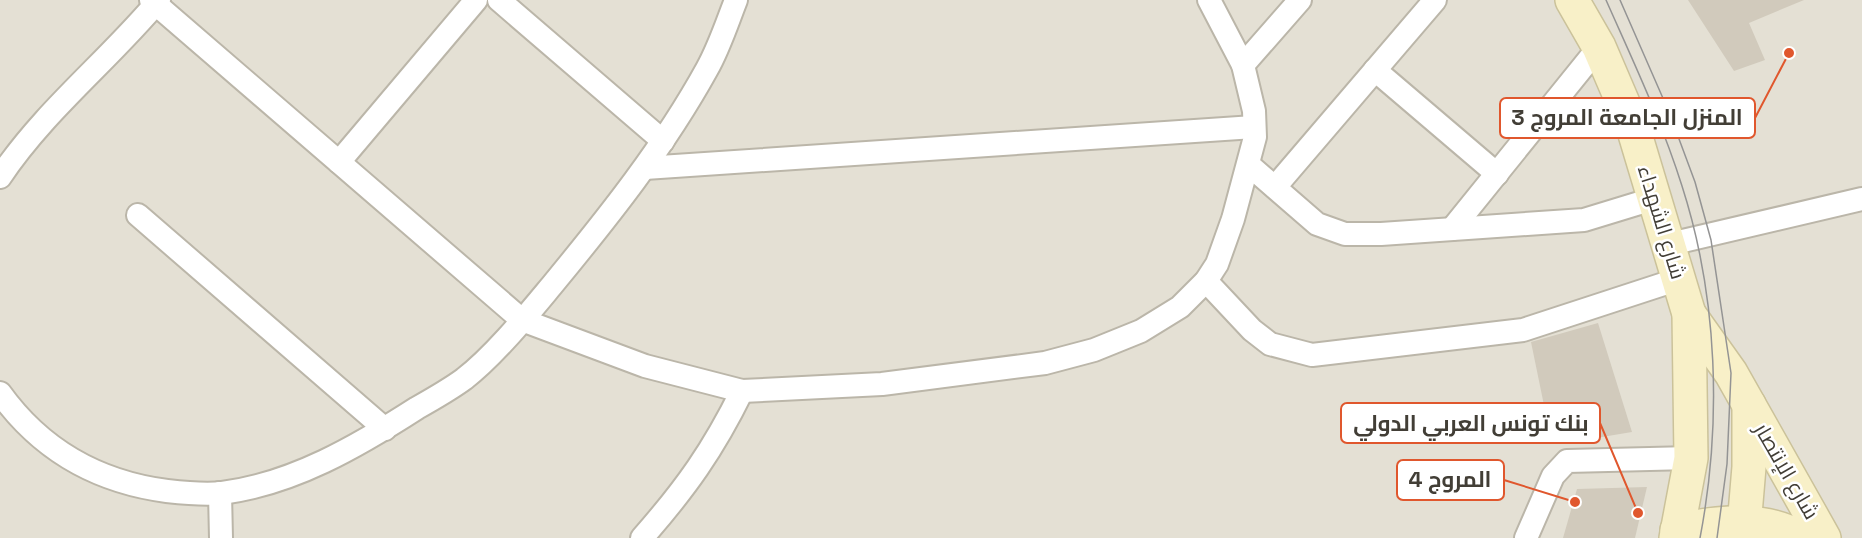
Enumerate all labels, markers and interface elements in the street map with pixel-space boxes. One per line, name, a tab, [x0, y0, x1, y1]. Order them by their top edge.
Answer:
callout: المنزل الجامعة المروج 3	[1500, 98, 1755, 138]
text: المنزل الجامعة المروج 3	[1511, 103, 1743, 132]
street label: شارع الشهداء	[1631, 162, 1692, 283]
callout: بنك تونس العربي الدولي	[1341, 403, 1600, 443]
text: بنك تونس العربي الدولي	[1353, 409, 1589, 441]
street label: شارع الإنتصار	[1747, 417, 1825, 524]
callout: المروج 4	[1397, 460, 1504, 500]
text: المروج 4	[1409, 465, 1492, 494]

